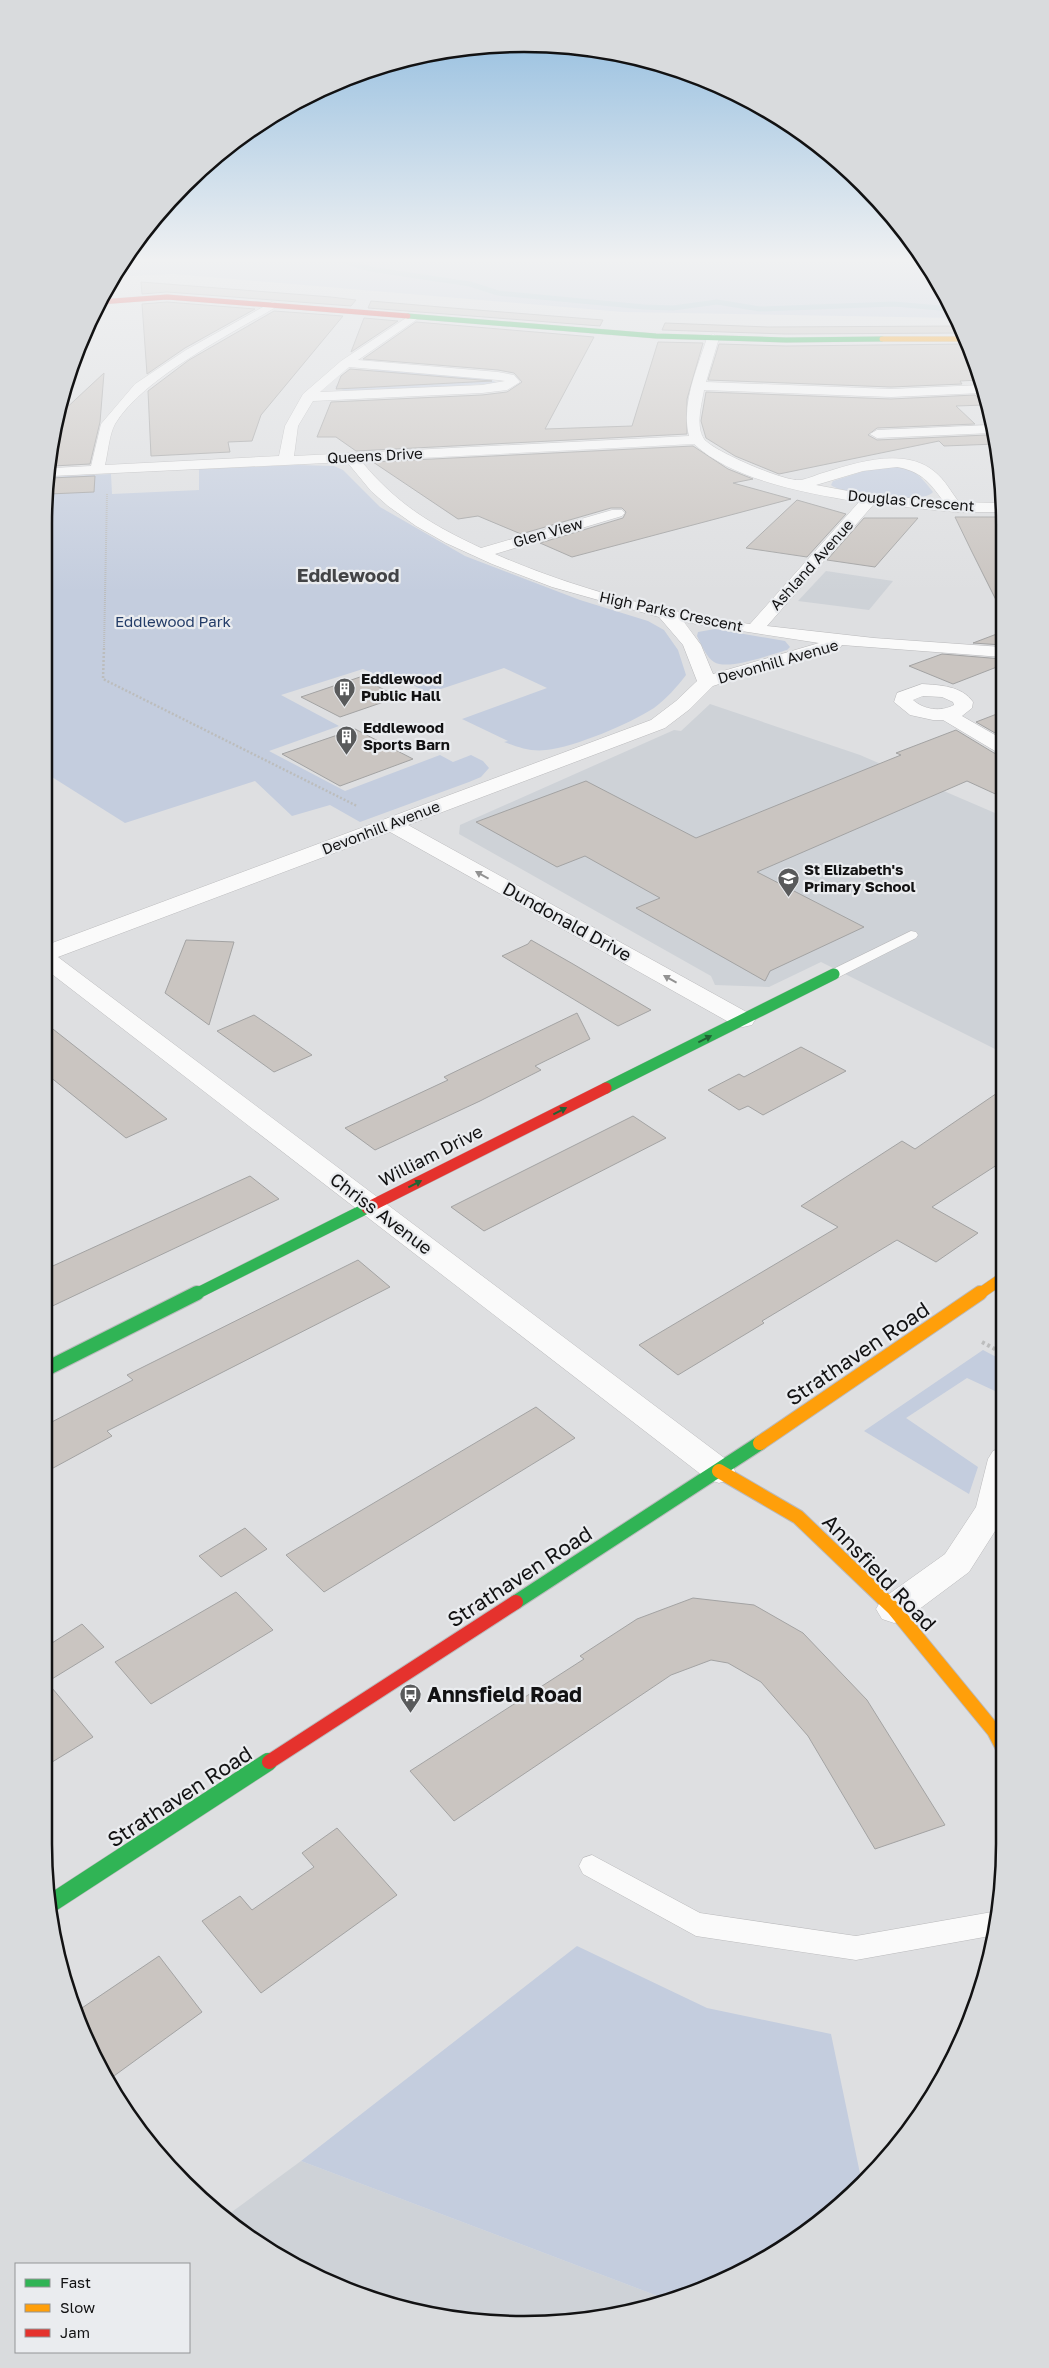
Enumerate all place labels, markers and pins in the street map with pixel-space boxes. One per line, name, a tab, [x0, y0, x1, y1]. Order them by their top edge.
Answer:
place label: Eddlewood Public Hall	[361, 669, 442, 704]
building icon: Eddlewood Public Hall	[333, 676, 357, 707]
place label: Eddlewood Sports Barn	[363, 718, 450, 753]
building icon: Eddlewood Sports Barn	[335, 725, 359, 756]
place label: St Elizabeth's Primary School	[804, 860, 916, 895]
school or university icon: St Elizabeth's Primary School	[776, 867, 800, 898]
place label: Annsfield Road	[427, 1681, 582, 1707]
bus stop icon: Annsfield Road	[399, 1683, 423, 1714]

